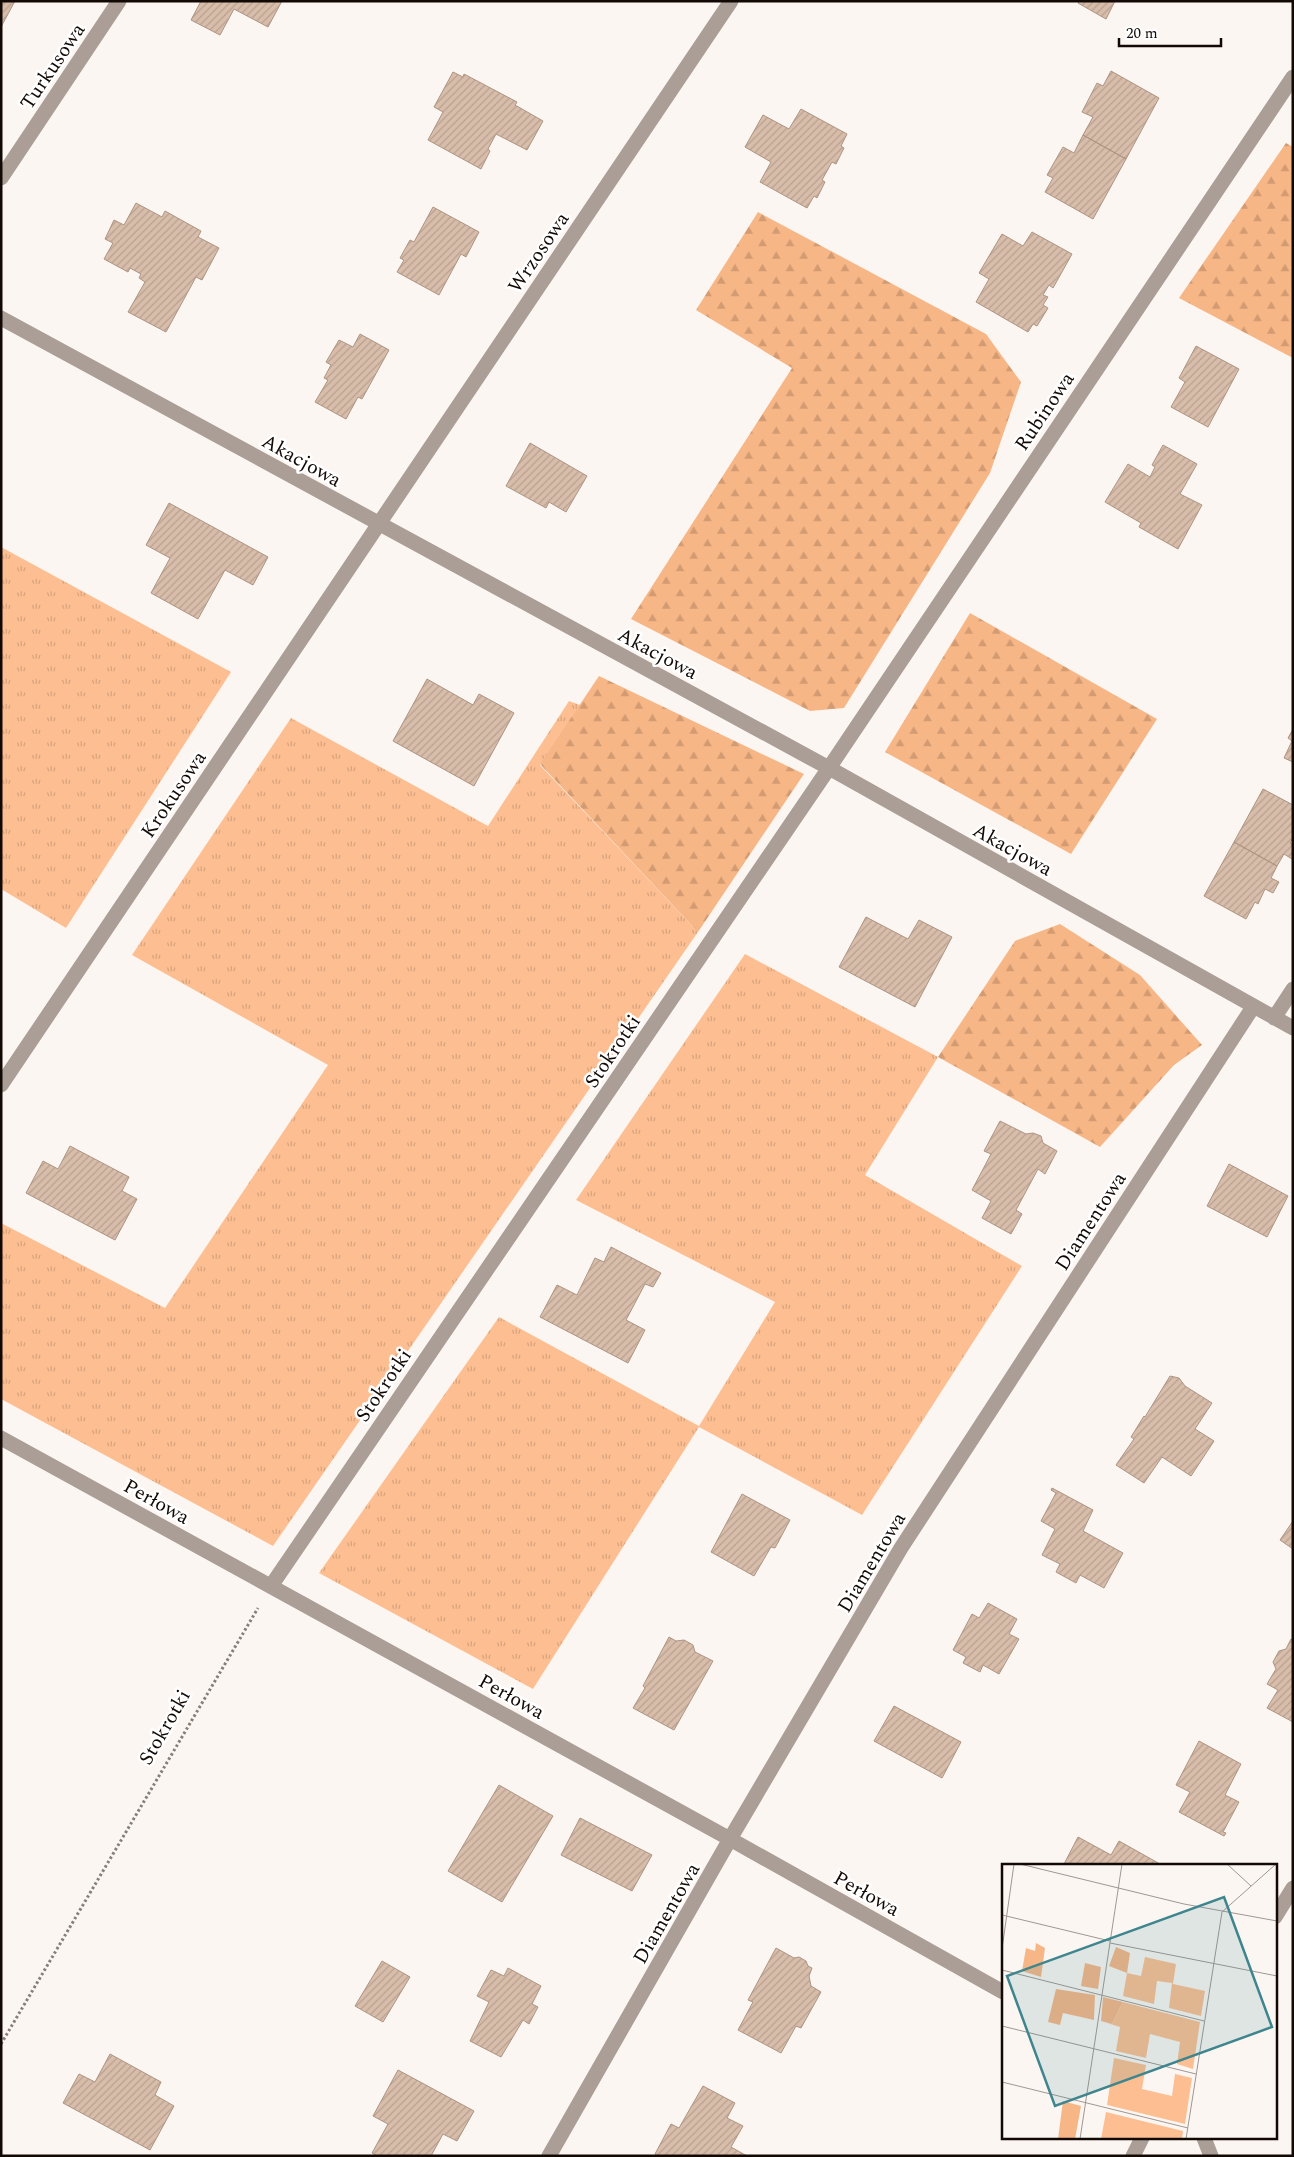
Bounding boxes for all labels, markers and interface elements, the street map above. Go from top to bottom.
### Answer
scale bar [1119,15,1222,47]
street label: Turkusowa [13,17,93,116]
text: 20 m [1126,22,1158,45]
street label: Wrzosowa [501,206,577,299]
street label: Rubinowa [1007,366,1082,457]
street label: Akacjowa [256,427,347,495]
street label: Akacjowa [612,620,703,688]
street label: Krokusowa [134,745,214,844]
street label: Akacjowa [967,816,1058,884]
street label: Stokrotki [577,1009,648,1094]
street label: Diamentowa [1048,1166,1134,1277]
street label: Stokrotki [348,1343,419,1428]
street label: Perłowa [118,1471,195,1532]
street label: Diamentowa [830,1506,914,1619]
street label: Perłowa [473,1666,550,1727]
street label: Stokrotki [131,1684,199,1771]
street label: Diamentowa [626,1857,708,1970]
street label: Perłowa [828,1863,905,1924]
inset map [1002,1864,1276,2140]

